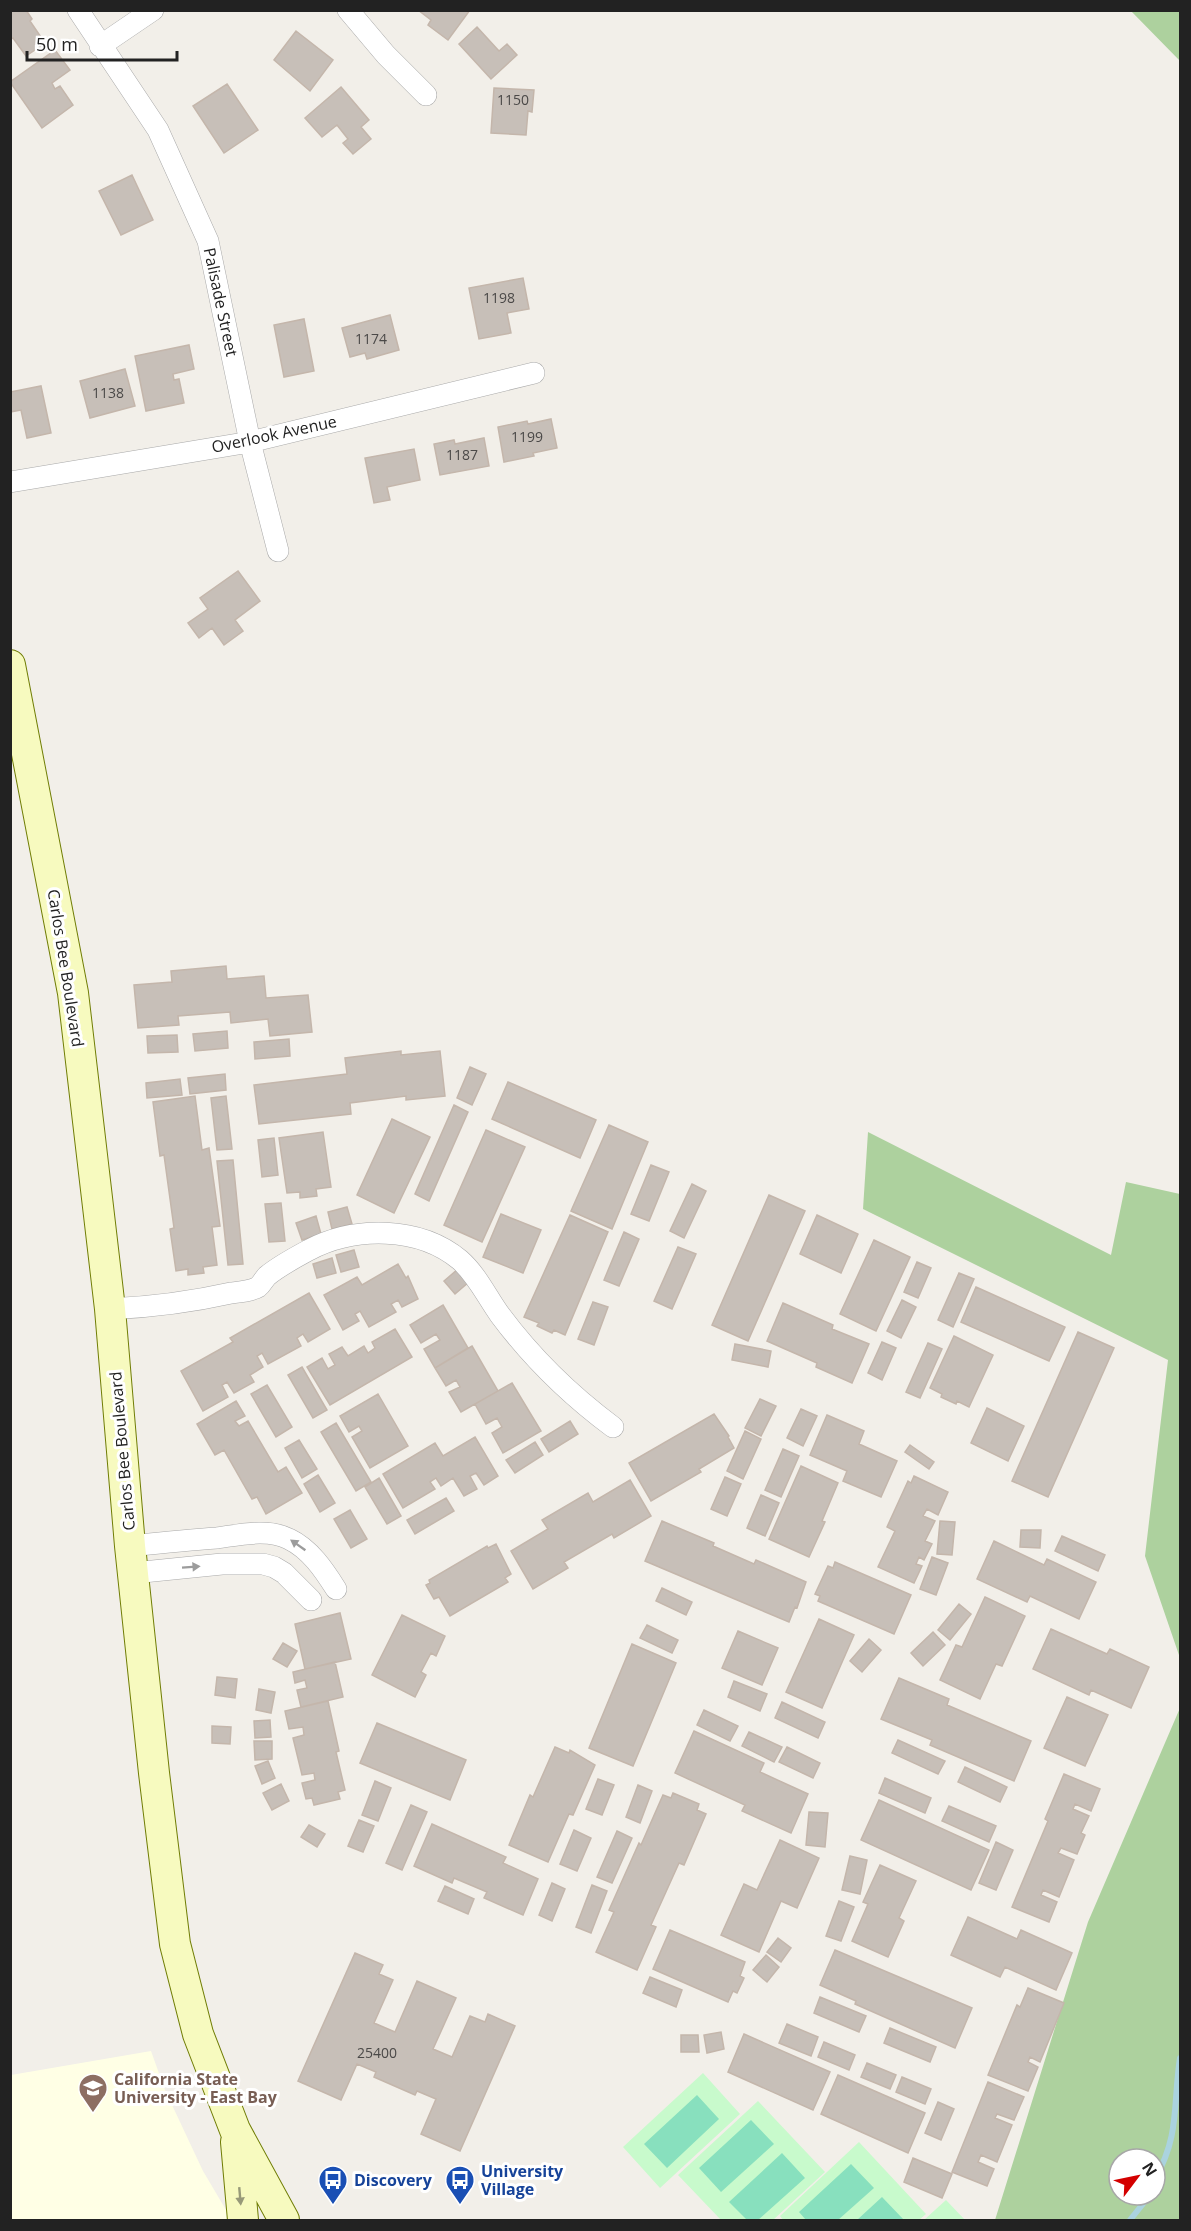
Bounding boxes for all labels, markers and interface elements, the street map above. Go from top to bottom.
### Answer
scale bar [27,24,177,62]
text: 50 m [36,32,78,56]
house number: 1150 [497,90,529,109]
street label: Palisade Street [199,246,243,359]
house number: 1198 [483,288,515,307]
house number: 1174 [355,329,387,348]
house number: 1138 [92,383,124,402]
street label: Overlook Avenue [209,410,339,458]
house number: 1199 [511,427,543,446]
house number: 1187 [446,445,478,464]
street label: Carlos Bee Boulevard [43,888,89,1048]
street label: Carlos Bee Boulevard [104,1371,140,1531]
one-way arrow [290,1539,306,1551]
one-way arrow [181,1562,200,1572]
house number: 25400 [357,2043,397,2062]
place label: California State University - East Bay [114,2068,278,2108]
school or university icon: California State University - East Bay [77,2072,109,2114]
north arrow [1107,2147,1167,2207]
text: N [1137,2158,1162,2180]
place label: University Village [481,2160,564,2200]
bus stop icon: Discovery [317,2164,349,2206]
bus stop icon: University Village [444,2164,476,2206]
place label: Discovery [354,2169,433,2191]
one-way arrow [236,2186,245,2205]

